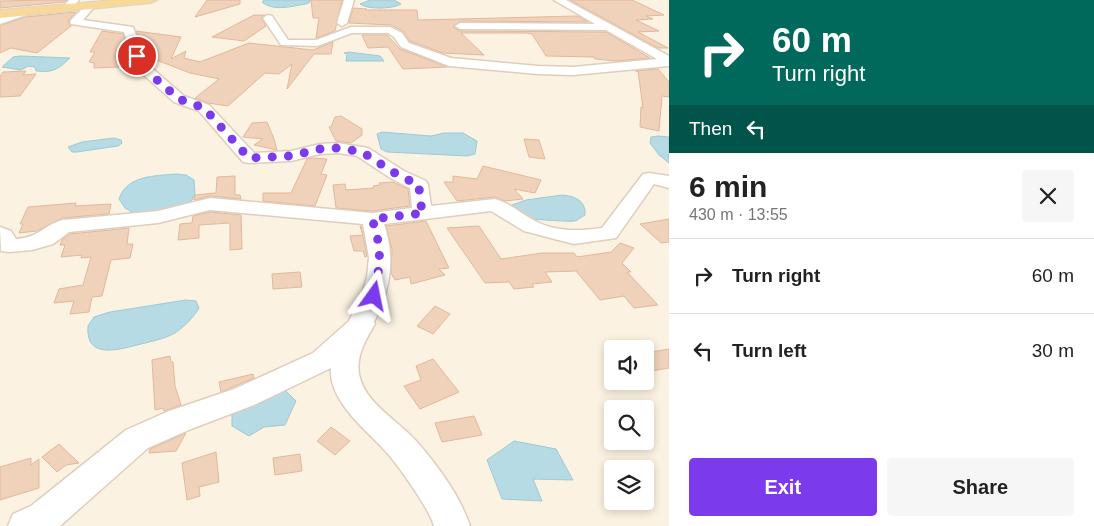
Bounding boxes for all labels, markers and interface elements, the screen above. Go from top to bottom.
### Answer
icon: right [689,20,754,85]
text: 60 m [772,20,852,59]
pin [116,35,158,77]
icon: arrive [123,42,151,70]
text: Turn right [772,61,865,86]
icon: left [742,115,770,143]
text: Then [689,118,732,139]
text: 6 min [689,170,767,203]
button: close [1022,170,1074,222]
text: 430 m · 13:55 [689,206,788,223]
icon: right [689,262,717,290]
text: Turn right [732,265,820,286]
text: 60 m [1032,265,1074,286]
position arrow [347,269,399,321]
icon: left [689,337,717,365]
map controls [604,340,654,510]
button: sound [604,340,654,390]
text: Turn left [732,340,807,361]
text: 30 m [1032,340,1074,361]
button: search [604,400,654,450]
button: Exit [689,458,877,516]
button: Share [887,458,1074,516]
button: layers [604,460,654,510]

